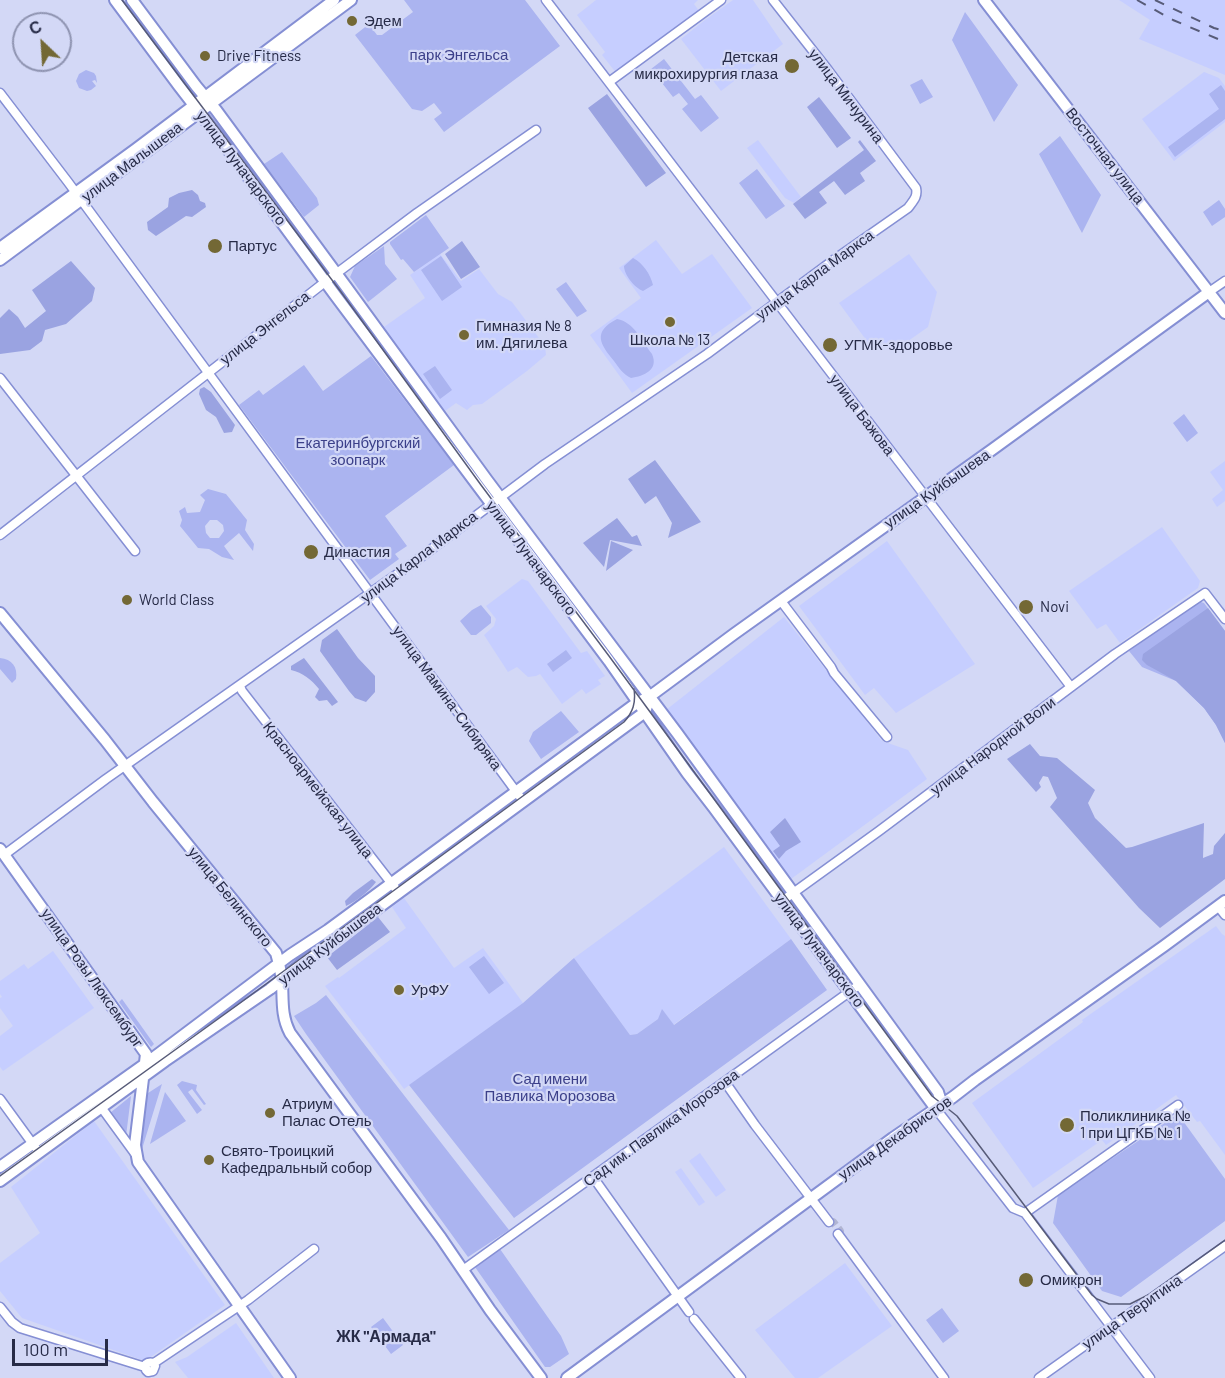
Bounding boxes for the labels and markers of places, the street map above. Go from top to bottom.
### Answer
place label: Эдем [364,12,402,30]
marker: Эдем [345,14,359,28]
place label: Drive Fitness [217,47,301,65]
place label: Детская микрохирургия глаза [634,48,778,83]
marker: Drive Fitness [198,49,212,63]
marker: Детская микрохирургия глаза [783,57,801,75]
marker: Партус [206,237,224,255]
place label: Партус [228,237,277,255]
marker: Школа № 13 [663,315,677,329]
place label: Гимназия № 8 им. Дягилева [476,317,572,352]
marker: Гимназия № 8 им. Дягилева [457,328,471,342]
place label: Школа № 13 [630,331,710,349]
marker: УГМК-здоровье [821,336,839,354]
place label: УГМК-здоровье [844,336,953,354]
marker: Династия [302,543,320,561]
place label: Династия [324,543,390,561]
place label: World Class [139,591,214,609]
marker: World Class [120,593,134,607]
marker: Novi [1017,598,1035,616]
place label: Novi [1040,598,1069,616]
place label: УрФУ [411,981,448,999]
marker: УрФУ [392,983,406,997]
place label: Атриум Палас Отель [282,1095,371,1130]
marker: Атриум Палас Отель [263,1106,277,1120]
place label: Поликлиника № 1 при ЦГКБ № 1 [1080,1107,1191,1142]
marker: Поликлиника № 1 при ЦГКБ № 1 [1058,1116,1076,1134]
place label: Свято-Троицкий Кафедральный собор [221,1142,372,1177]
marker: Свято-Троицкий Кафедральный собор [202,1153,216,1167]
marker: Омикрон [1017,1271,1035,1289]
place label: Омикрон [1040,1271,1102,1289]

